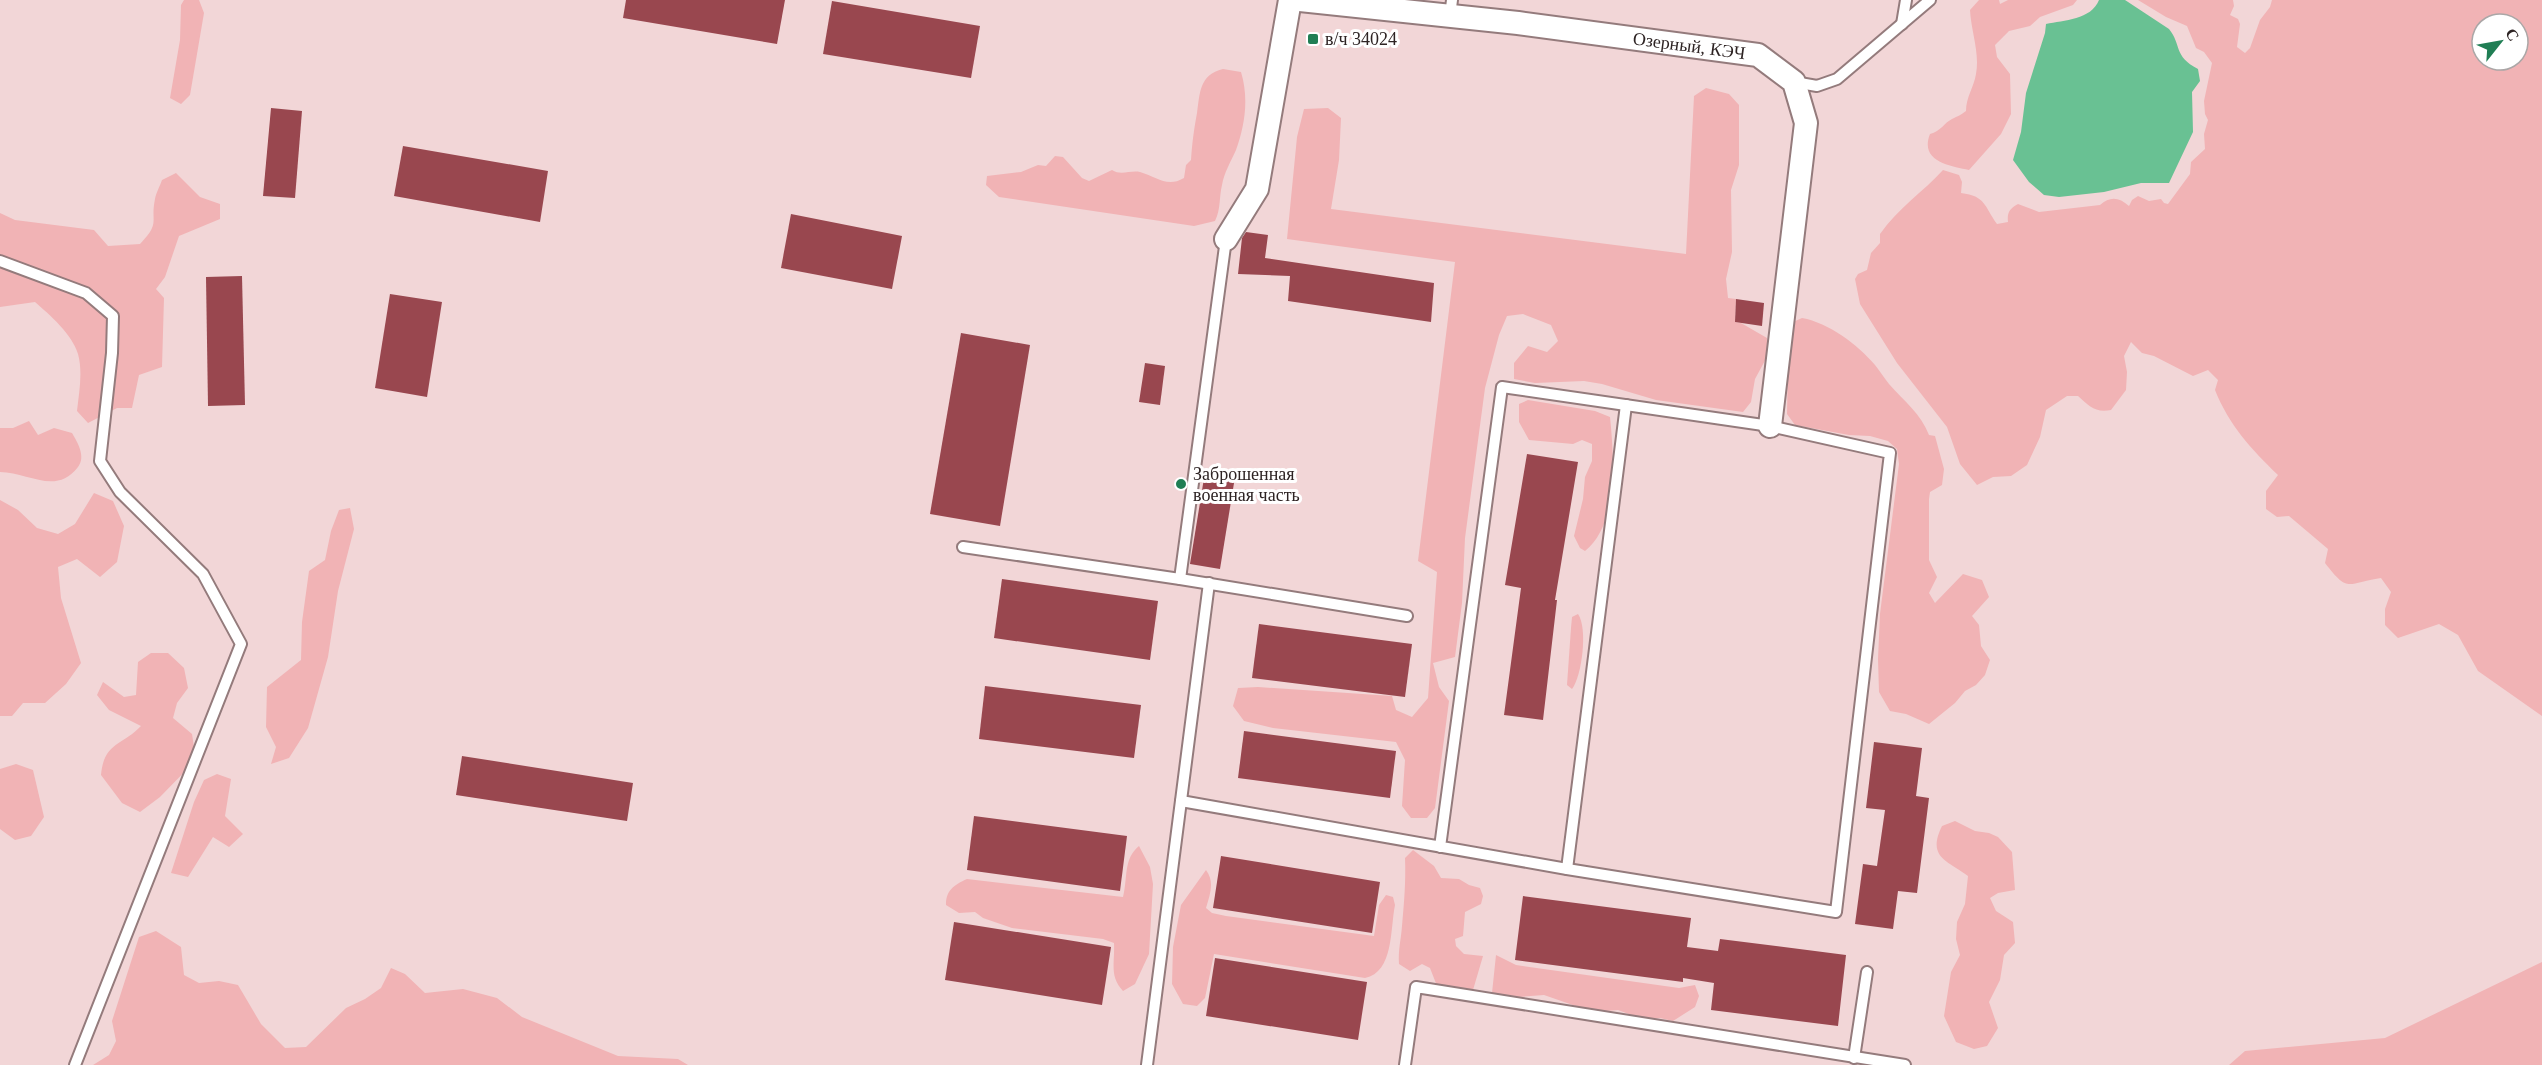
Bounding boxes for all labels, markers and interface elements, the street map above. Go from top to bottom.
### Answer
north arrow [2470,12,2530,72]
text: С [2502,25,2523,44]
street label: Озерный, КЭЧ [1632,28,1747,63]
place label: в/ч 34024 [1325,29,1397,49]
marker: в/ч 34024 [1306,32,1320,46]
place label: Заброшенная военная часть [1193,464,1300,505]
marker: Заброшенная военная часть [1174,477,1188,491]

